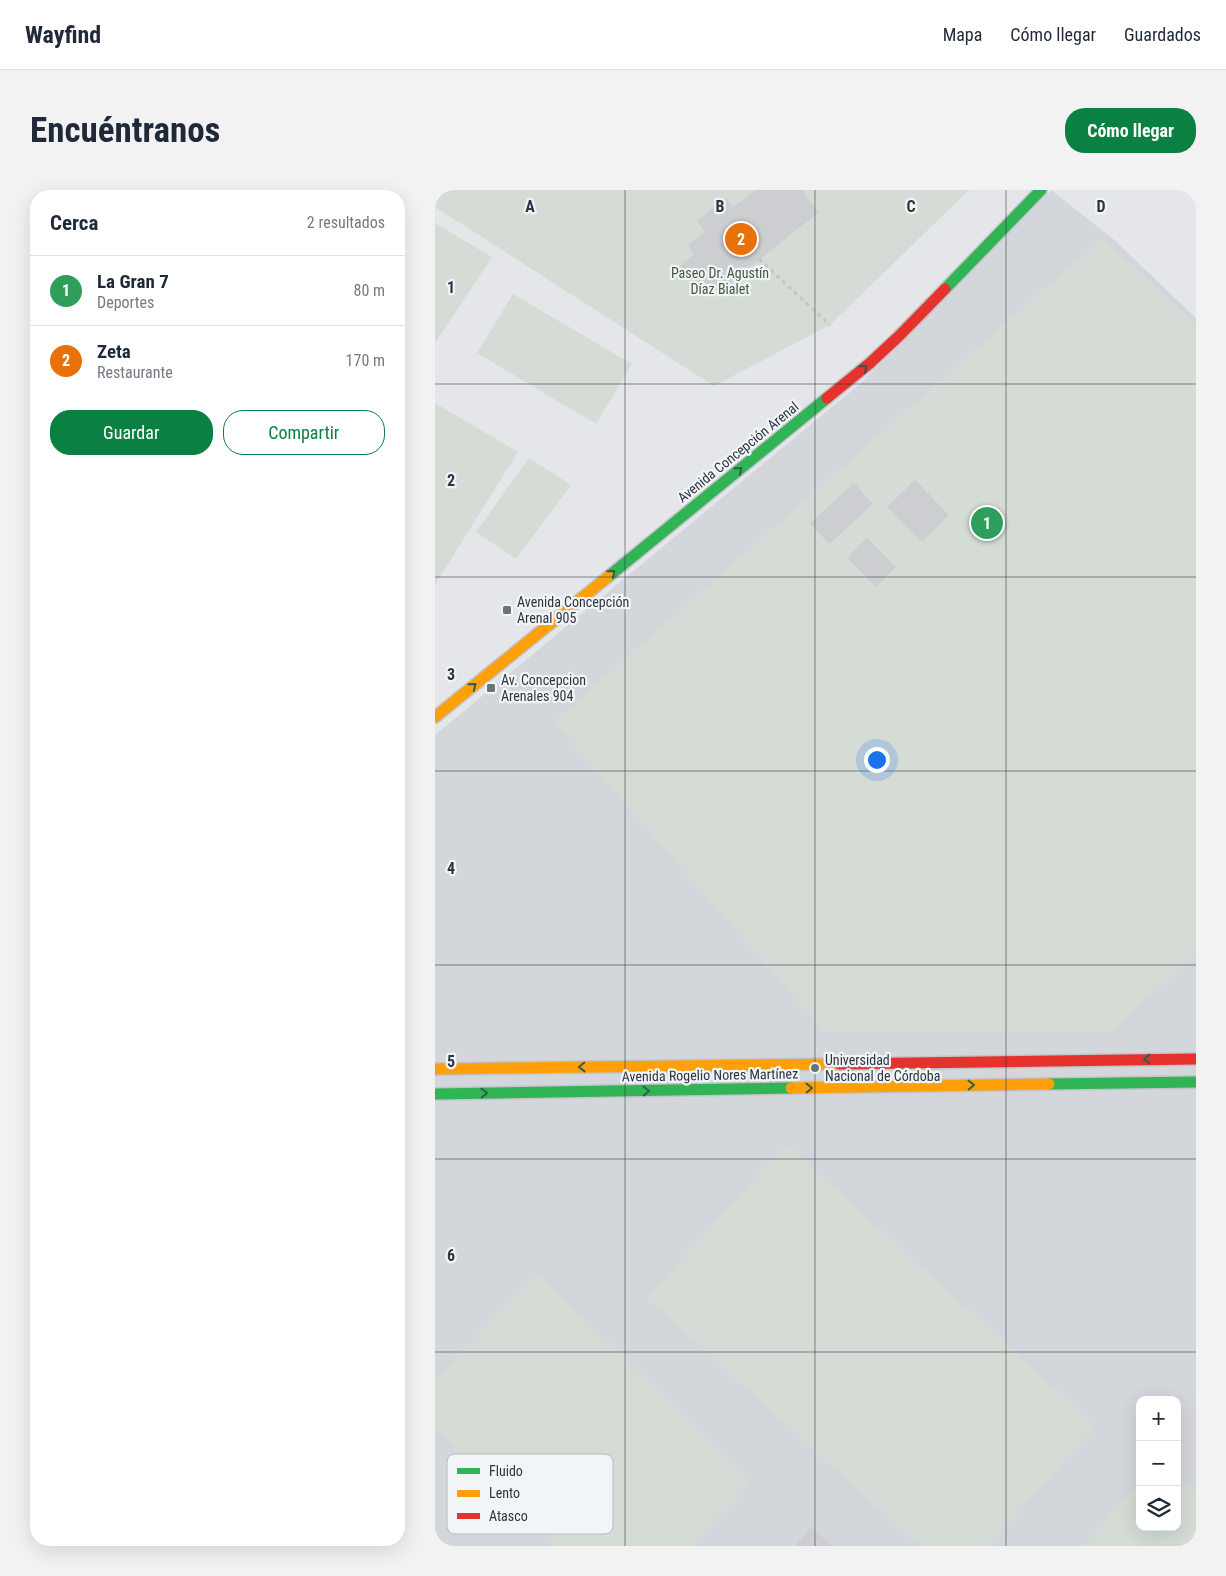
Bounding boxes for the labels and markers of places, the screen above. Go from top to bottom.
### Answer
pin: 2 [725,220,757,258]
pin: 1 [971,504,1003,542]
place label: Avenida Concepción Arenal 905 [517,594,629,626]
marker: Avenida Concepción Arenal 905 [501,604,513,616]
place label: Av. Concepcion Arenales 904 [501,672,586,704]
marker: Av. Concepcion Arenales 904 [485,682,497,694]
place label: Universidad Nacional de Córdoba [825,1052,940,1084]
marker: Universidad Nacional de Córdoba [809,1062,821,1074]

